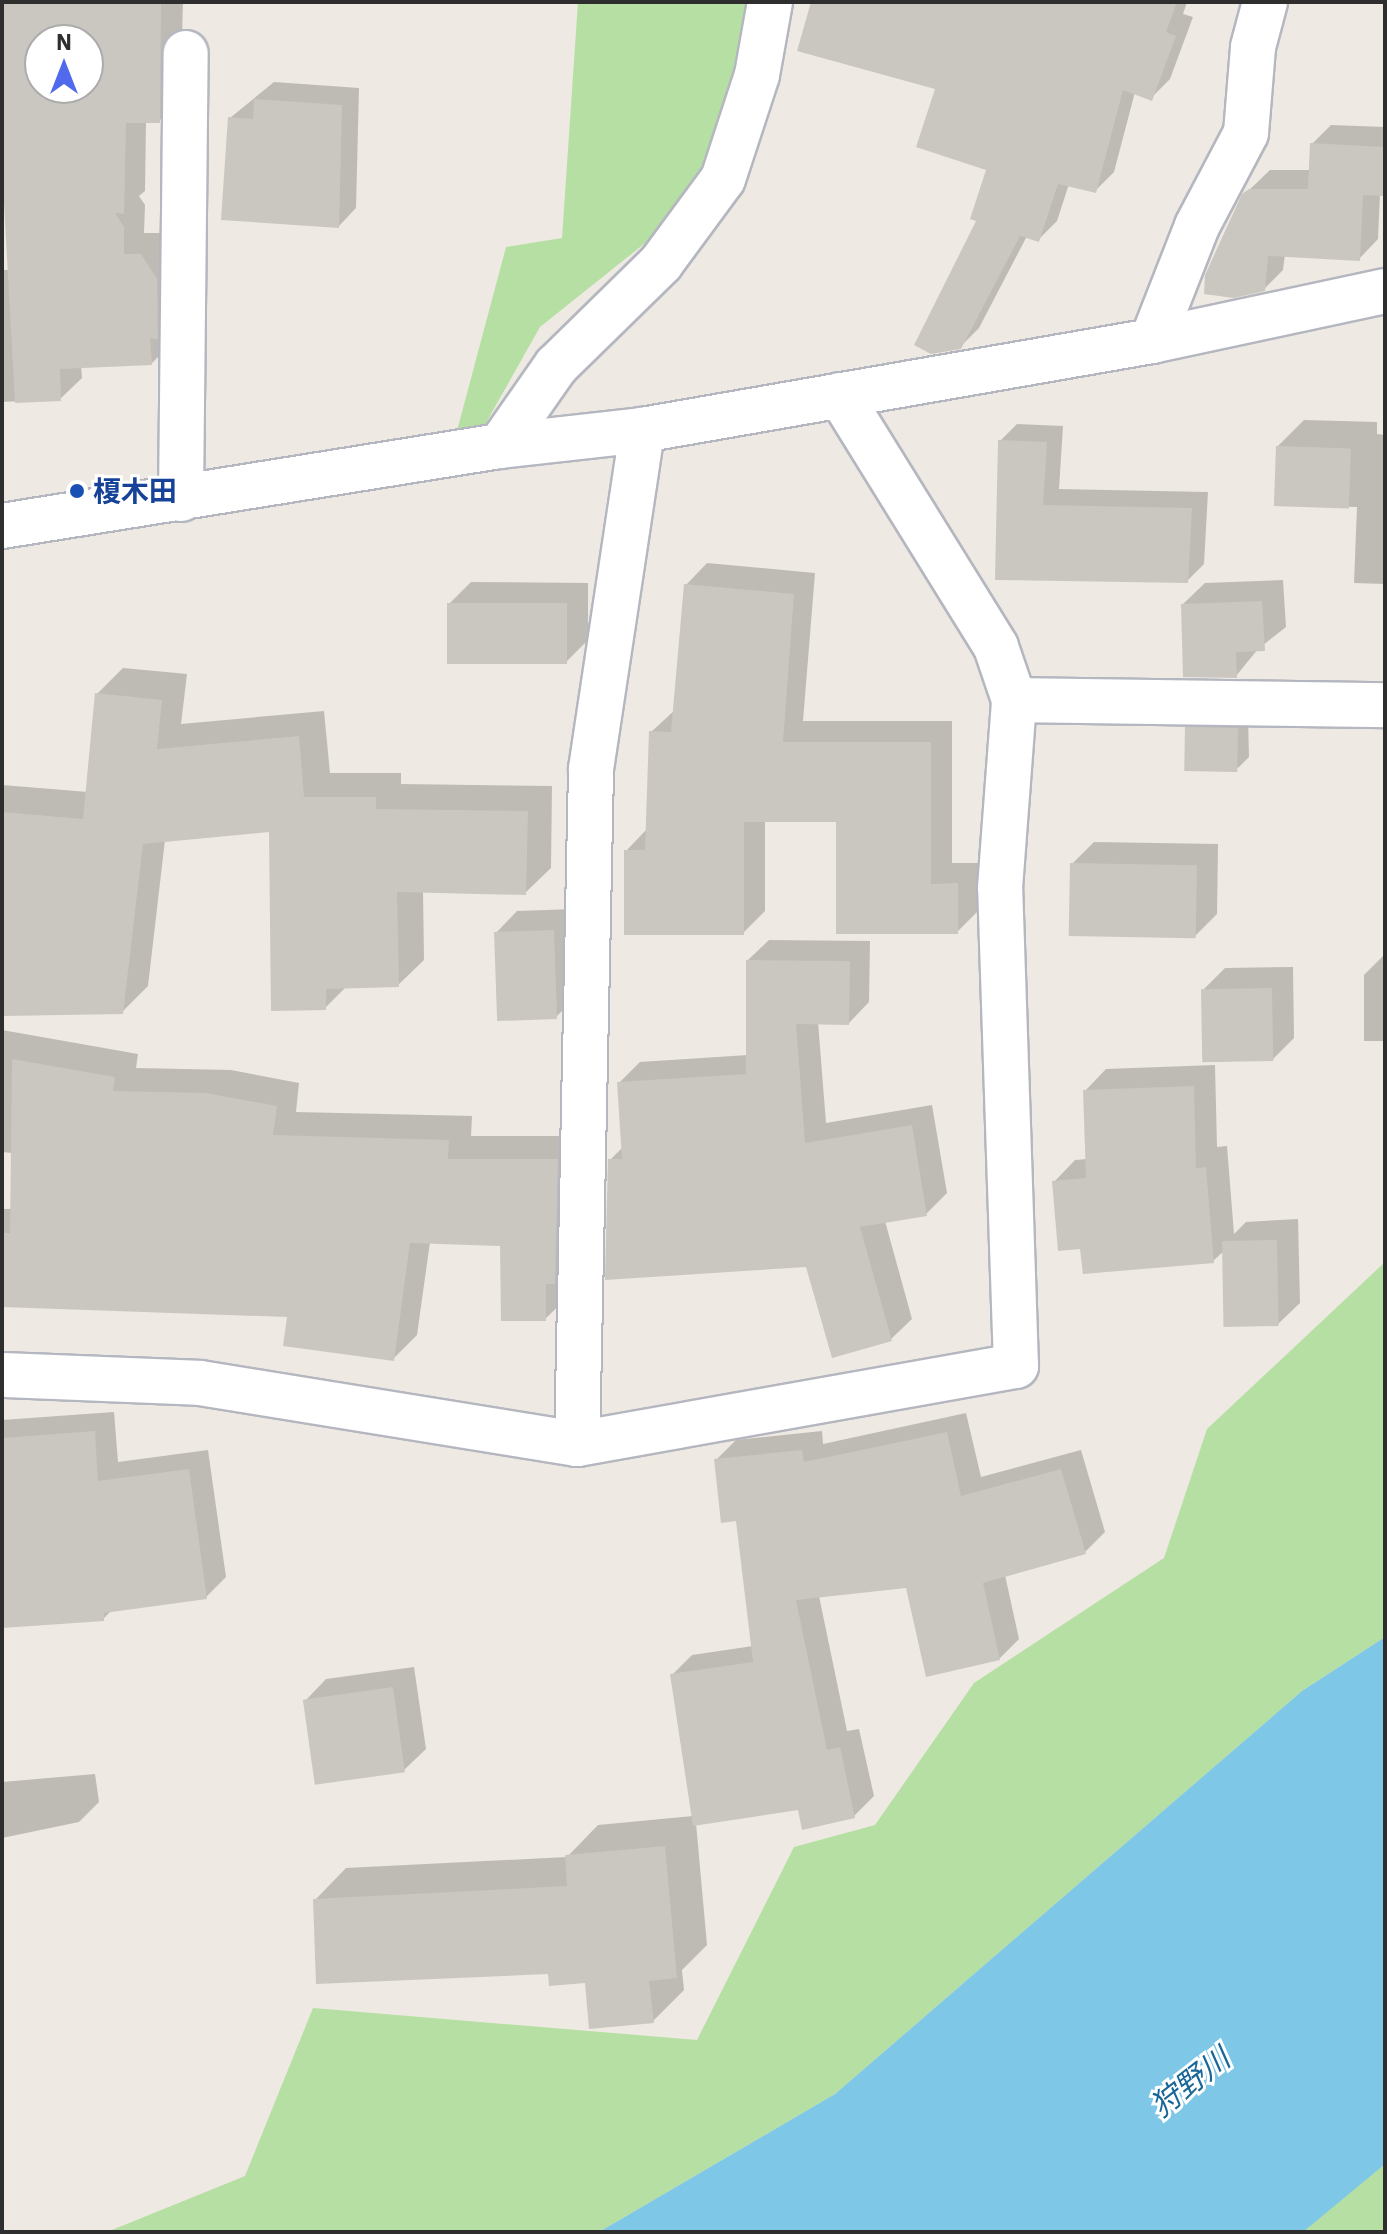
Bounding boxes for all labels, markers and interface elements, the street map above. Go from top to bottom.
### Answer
north arrow [24,24,104,104]
text: N [56,27,72,56]
place label: 榎木田 [93,474,177,508]
marker: 榎木田 [68,482,86,500]
water label: 狩野川 [1143,2040,1237,2124]

